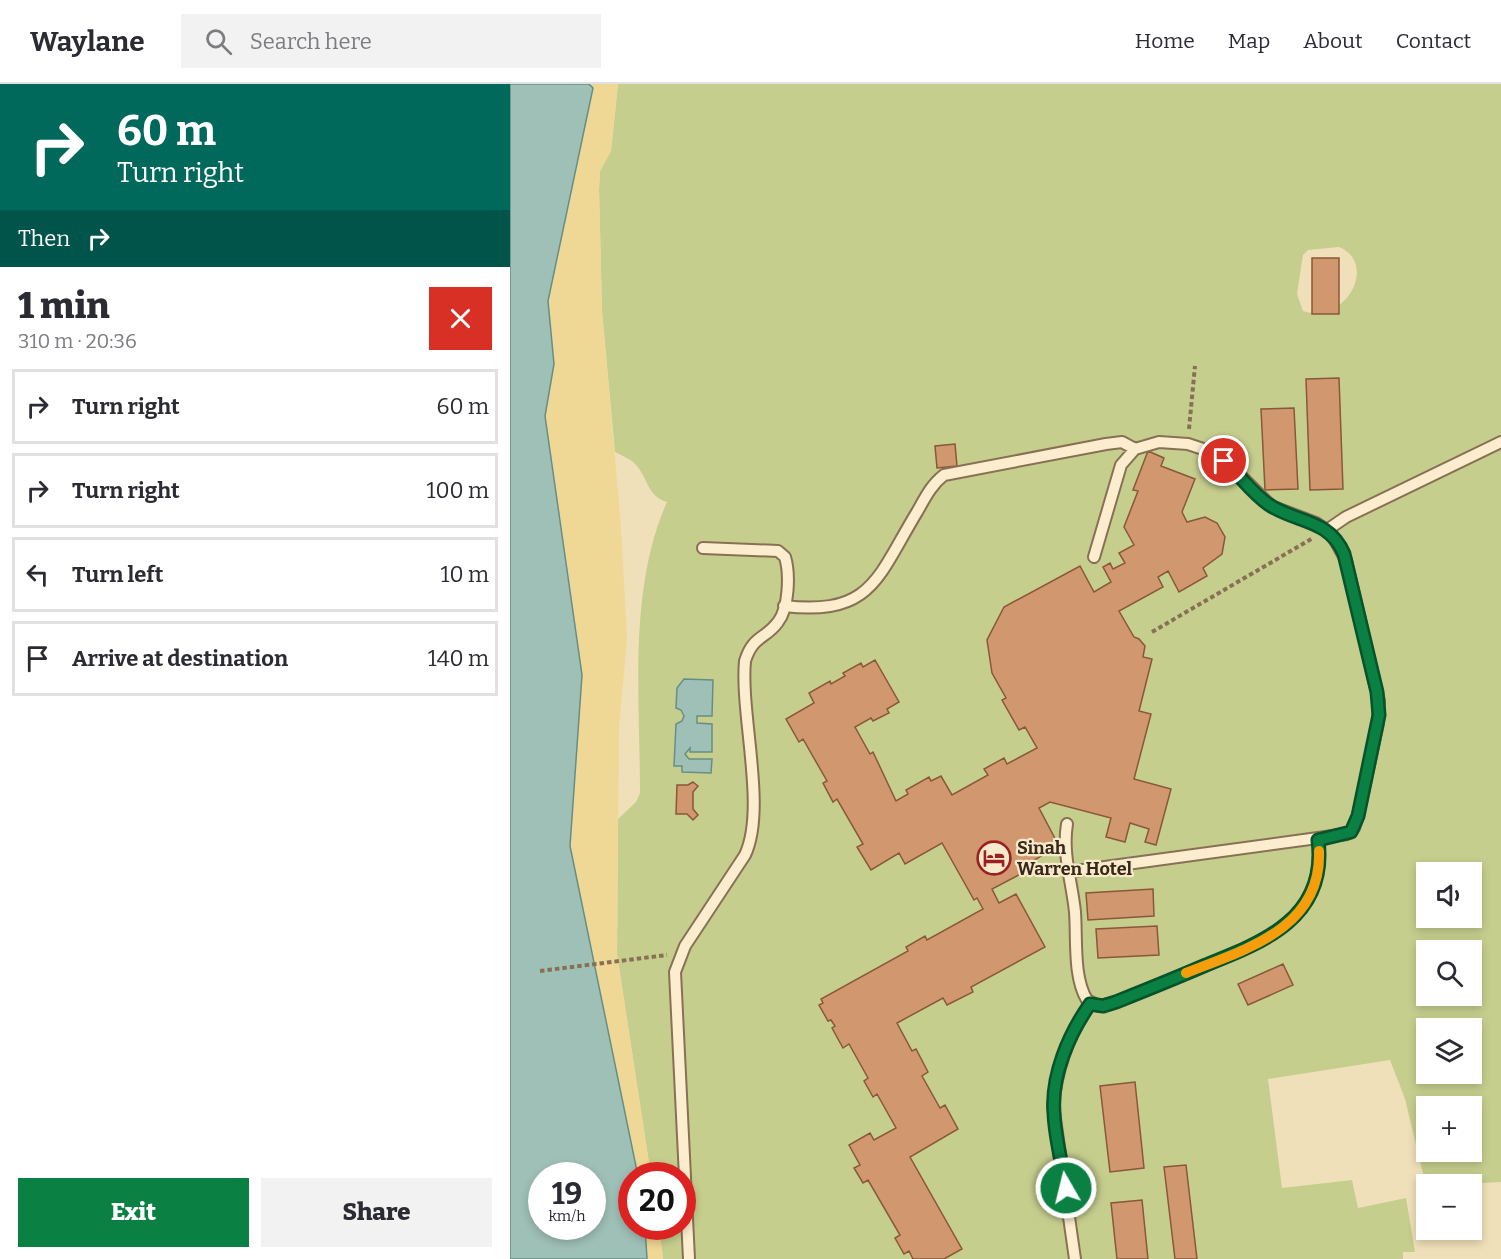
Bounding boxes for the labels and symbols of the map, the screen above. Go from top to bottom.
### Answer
pin [1198,435,1249,486]
place label: Sinah Warren Hotel [1017,837,1133,880]
hotel icon: Sinah Warren Hotel [976,840,1012,876]
position arrow [1034,1156,1098,1220]
speed limit sign: 20 [618,1162,696,1240]

